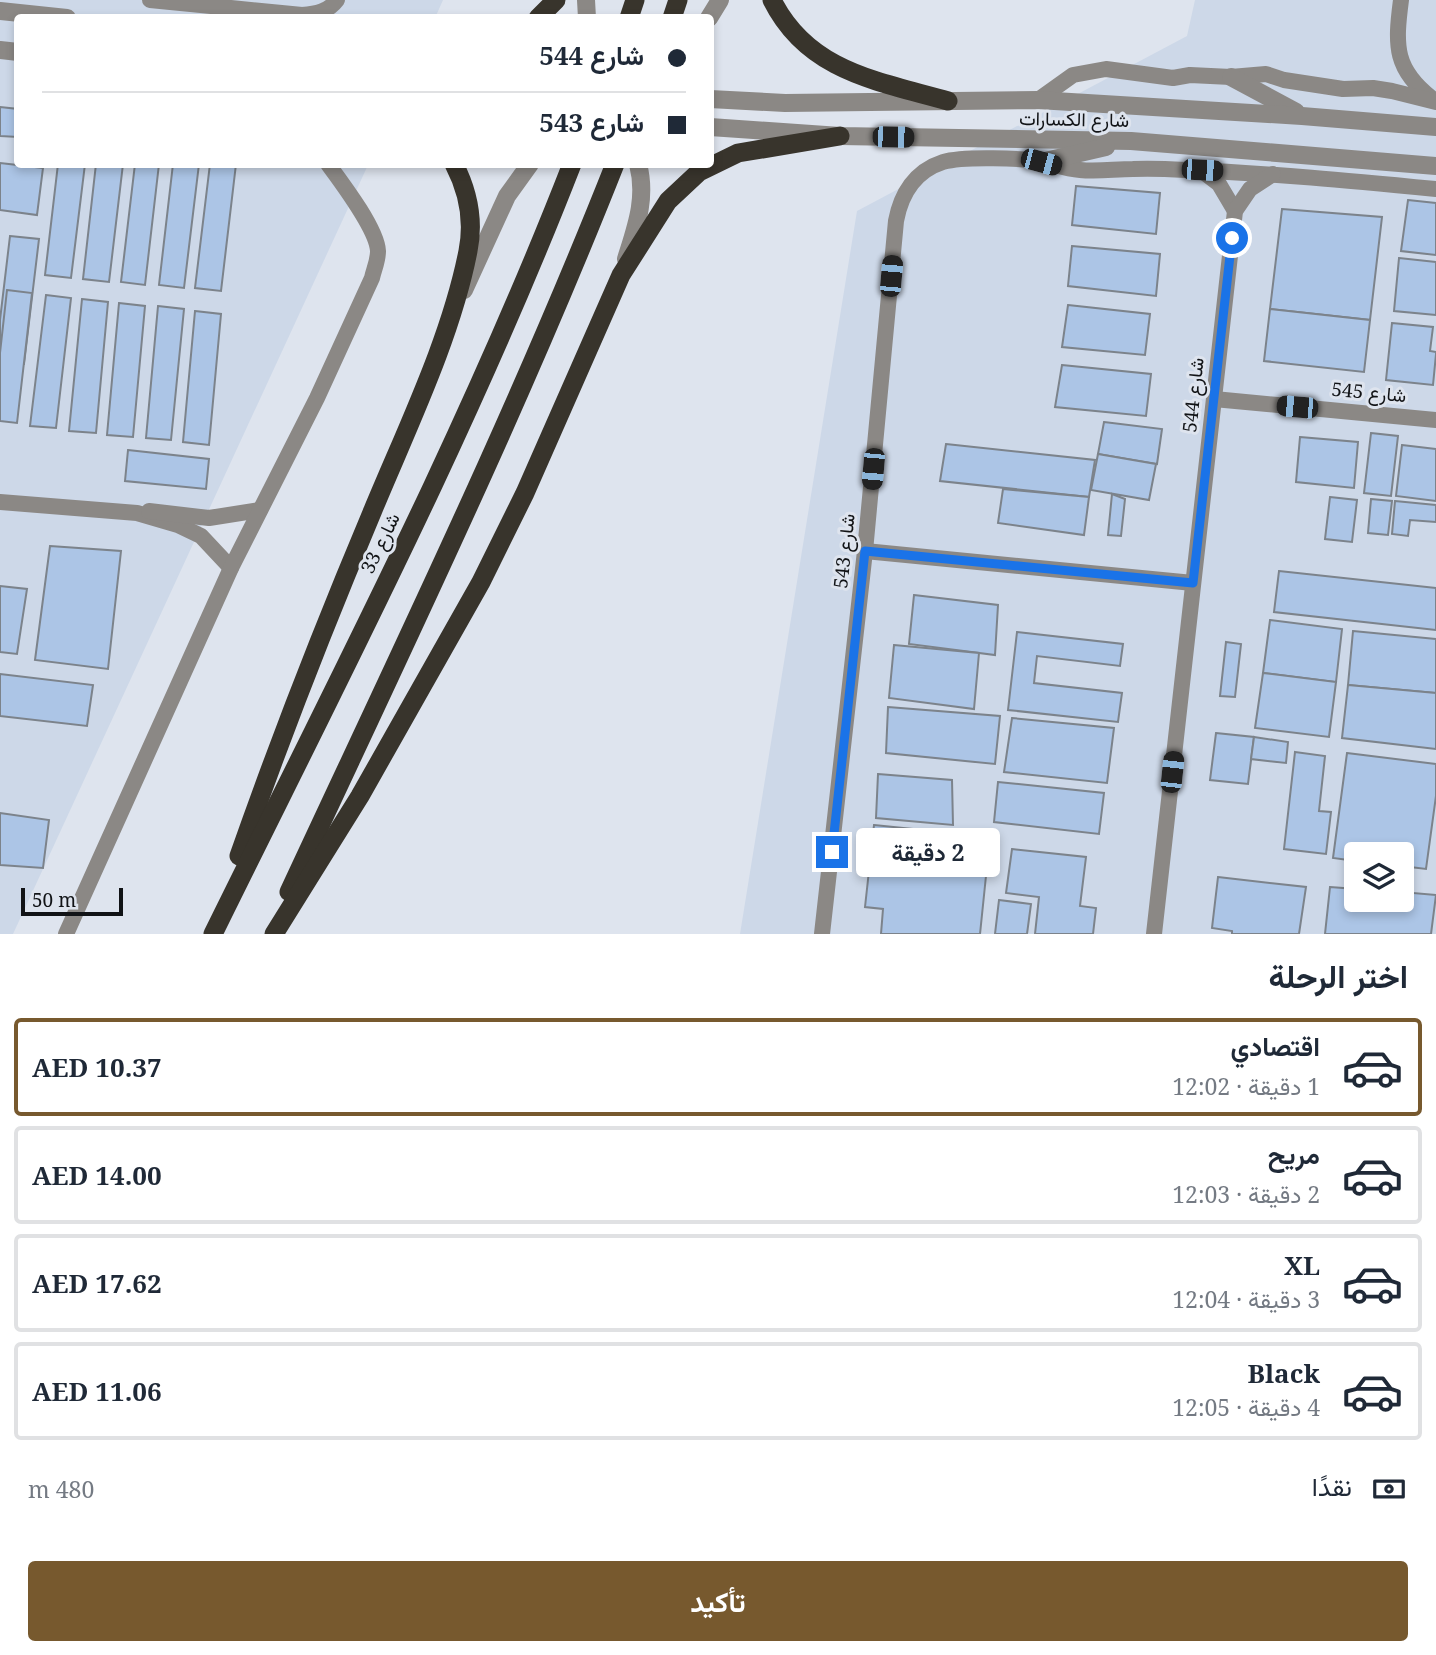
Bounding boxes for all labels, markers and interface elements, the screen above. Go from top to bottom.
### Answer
text: شارع 544 [539,37,644,73]
text: شارع 543 [539,104,644,140]
street label: شارع الكسارات [1019,105,1129,133]
car [872,126,915,148]
car [1018,146,1065,178]
car [1181,158,1224,182]
route start [1216,222,1248,254]
car [879,254,904,298]
street label: شارع 544 [1176,356,1210,434]
street label: شارع 545 [1330,376,1408,408]
car [1276,395,1319,419]
car [861,447,886,491]
street label: شارع 33 [354,508,406,578]
street label: شارع 543 [827,512,861,590]
car [1160,750,1185,794]
callout: 2 دقيقة [856,828,1000,876]
route end [816,836,848,868]
text: 2 دقيقة [891,836,965,868]
map controls [1344,842,1414,912]
button: layers [1344,842,1414,912]
scale bar [21,885,122,917]
text: 50 m [32,887,76,913]
text: اختر الرحلة [1268,954,1408,997]
text: اقتصادي [1231,1028,1320,1064]
icon: car [1341,1036,1404,1099]
text: AED 10.37 [32,1049,162,1085]
text: 1 دقيقة · 12:02 [1172,1070,1320,1102]
text: مريح [1268,1136,1320,1172]
icon: car [1341,1144,1404,1207]
text: AED 14.00 [32,1157,162,1193]
text: 2 دقيقة · 12:03 [1172,1178,1320,1210]
text: XL [1284,1247,1320,1283]
icon: car [1341,1252,1404,1315]
text: AED 17.62 [32,1265,162,1301]
text: 3 دقيقة · 12:04 [1172,1283,1320,1315]
text: Black [1248,1355,1320,1391]
icon: car [1341,1360,1404,1423]
text: AED 11.06 [32,1373,162,1409]
text: 4 دقيقة · 12:05 [1172,1391,1320,1423]
text: نقدًا [1312,1468,1352,1504]
icon: cash [1370,1470,1408,1508]
text: 480 m [28,1473,94,1505]
button: تأكيد [28,1561,1408,1641]

